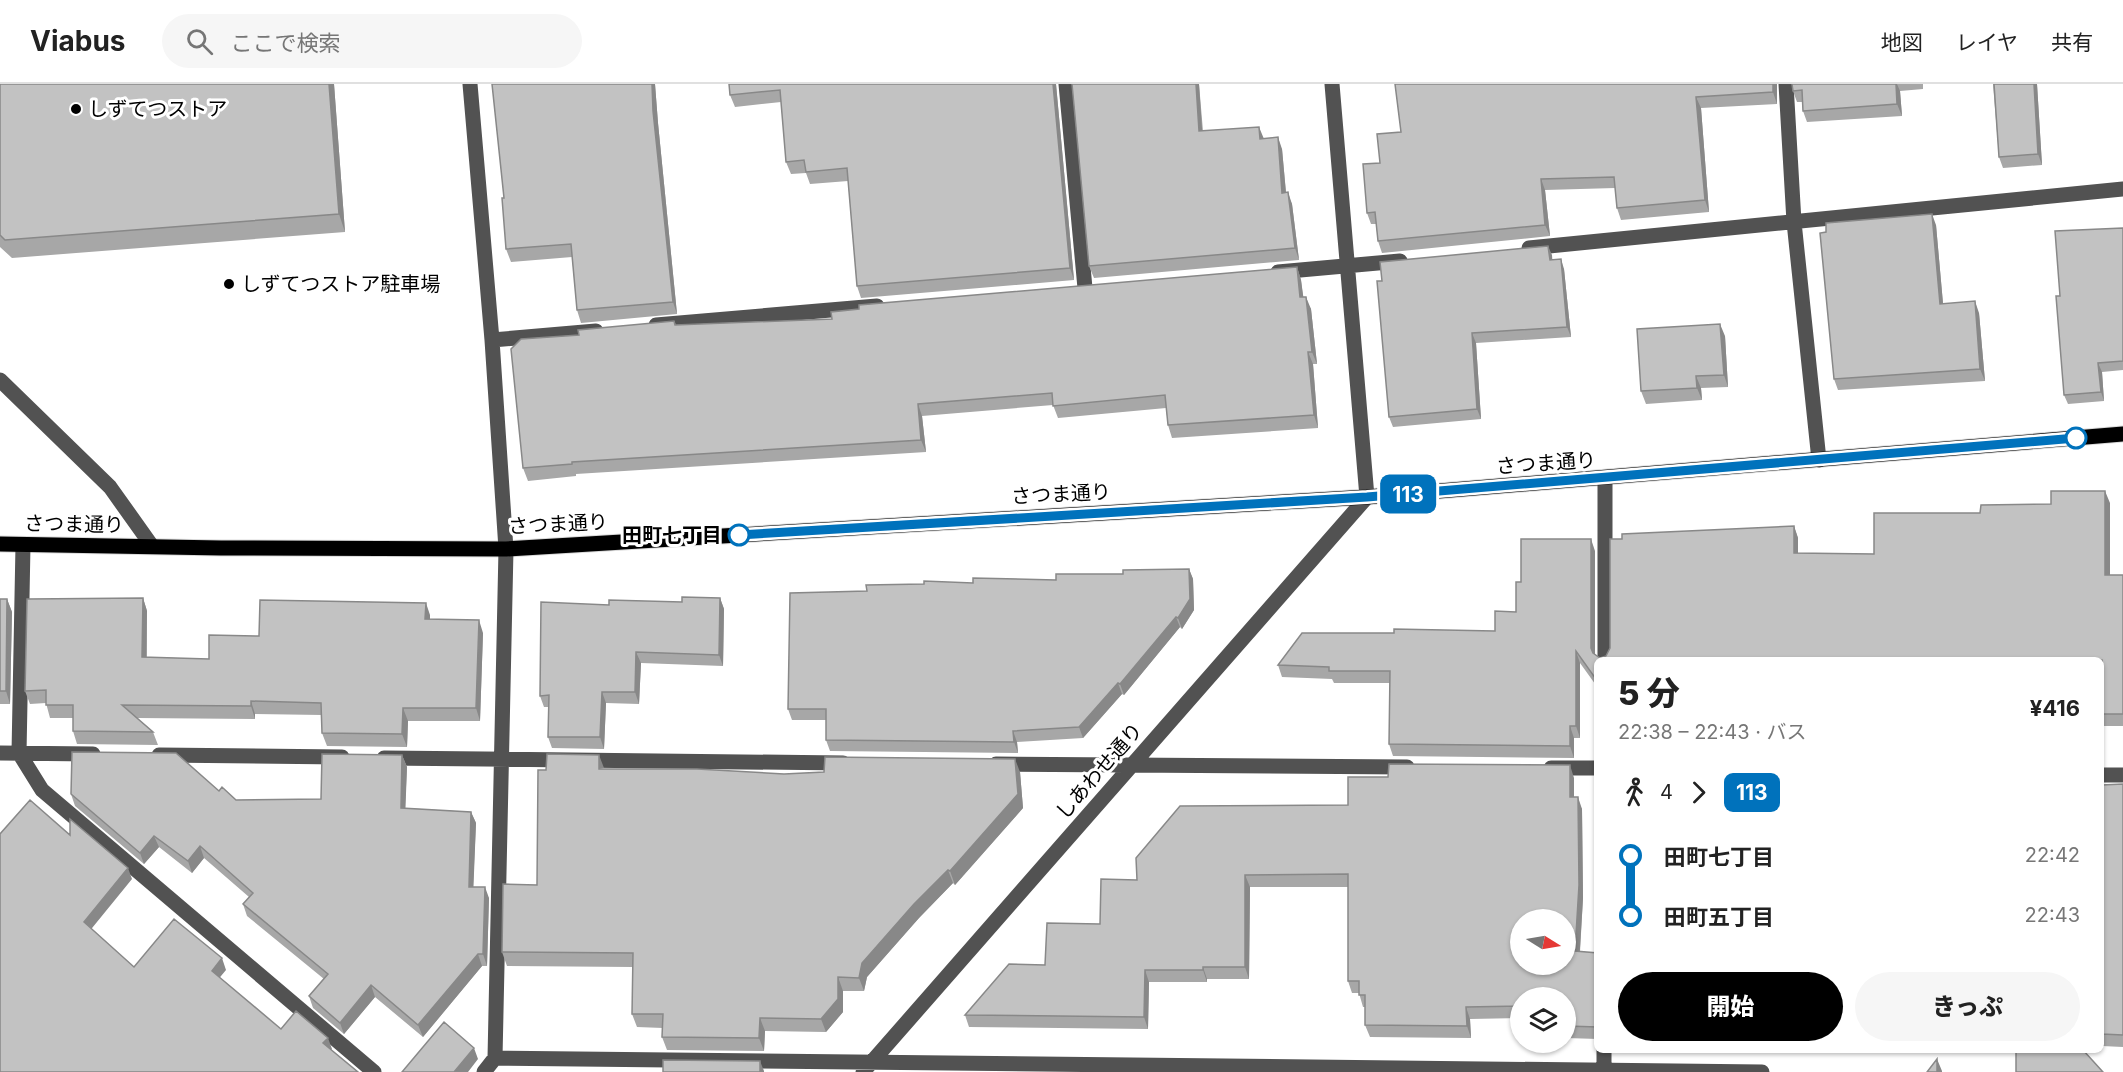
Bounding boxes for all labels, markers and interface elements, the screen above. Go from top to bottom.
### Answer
search box [162,14,582,68]
text: Viabus [30,24,126,58]
icon: search [183,25,216,58]
text: ここで検索 [231,30,341,56]
text: 地図 [1881,30,1923,55]
text: レイヤ [1956,30,2018,55]
text: 共有 [2051,30,2093,55]
place label: しずてつストア [88,97,227,121]
marker: しずてつストア [69,102,83,116]
place label: しずてつストア駐車場 [241,272,440,296]
marker: しずてつストア駐車場 [222,277,236,291]
unlabelled marker [2065,427,2087,449]
street label: さつま通り [1495,448,1597,478]
line badge: 113 [1374,474,1442,514]
street label: さつま通り [1010,479,1112,509]
text: 113 [1392,482,1424,507]
street label: さつま通り [507,509,609,539]
street label: さつま通り [24,511,124,537]
place label: 田町七丁目 [622,523,722,547]
marker: 田町七丁目 [728,524,750,546]
text: 5 分 [1618,673,1680,713]
text: ¥416 [2030,695,2080,721]
street label: しあわせ通り [1051,718,1147,824]
text: 22:38 – 22:43 · バス [1618,720,1807,744]
icon: walk [1618,776,1651,809]
icon: forward [1682,776,1715,809]
text: 4 [1660,780,1673,804]
text: 113 [1736,780,1768,805]
text: 22:42 [2025,843,2080,867]
text: 田町七丁目 [1664,844,1774,870]
text: 22:43 [2025,903,2080,927]
text: 田町五丁目 [1664,904,1774,930]
north arrow [1510,909,1576,975]
map controls [1510,909,1576,1053]
button: 開始 [1618,972,1843,1041]
button: きっぷ [1855,972,2080,1041]
button: layers [1510,987,1576,1053]

